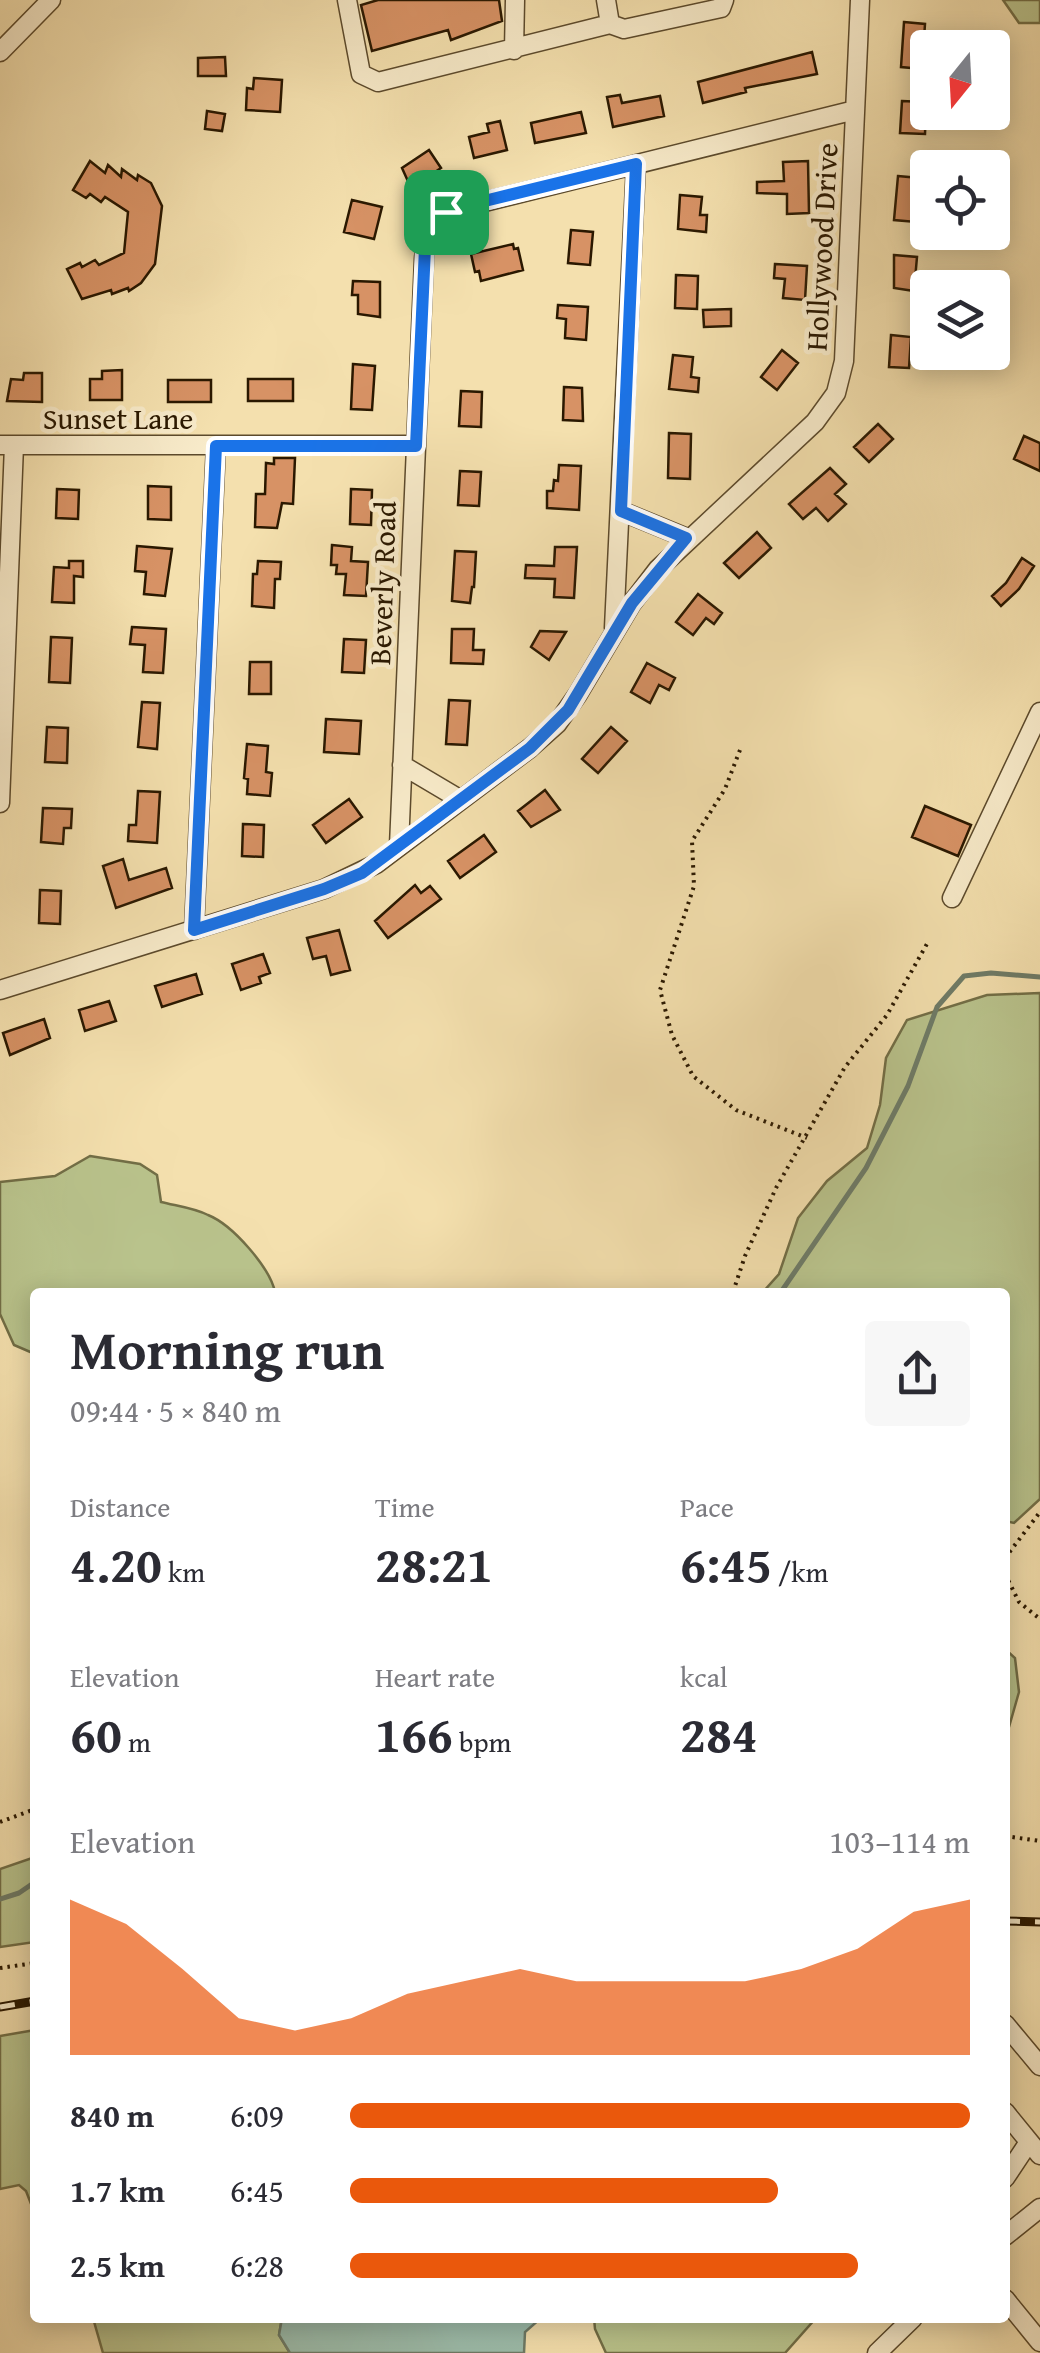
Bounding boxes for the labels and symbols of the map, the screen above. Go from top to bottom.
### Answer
north arrow [910,30,1010,130]
street label: Hollywood Drive [794,142,848,352]
pin [404,170,489,255]
street label: Sunset Lane [43,396,193,440]
street label: Beverly Road [357,500,407,666]

